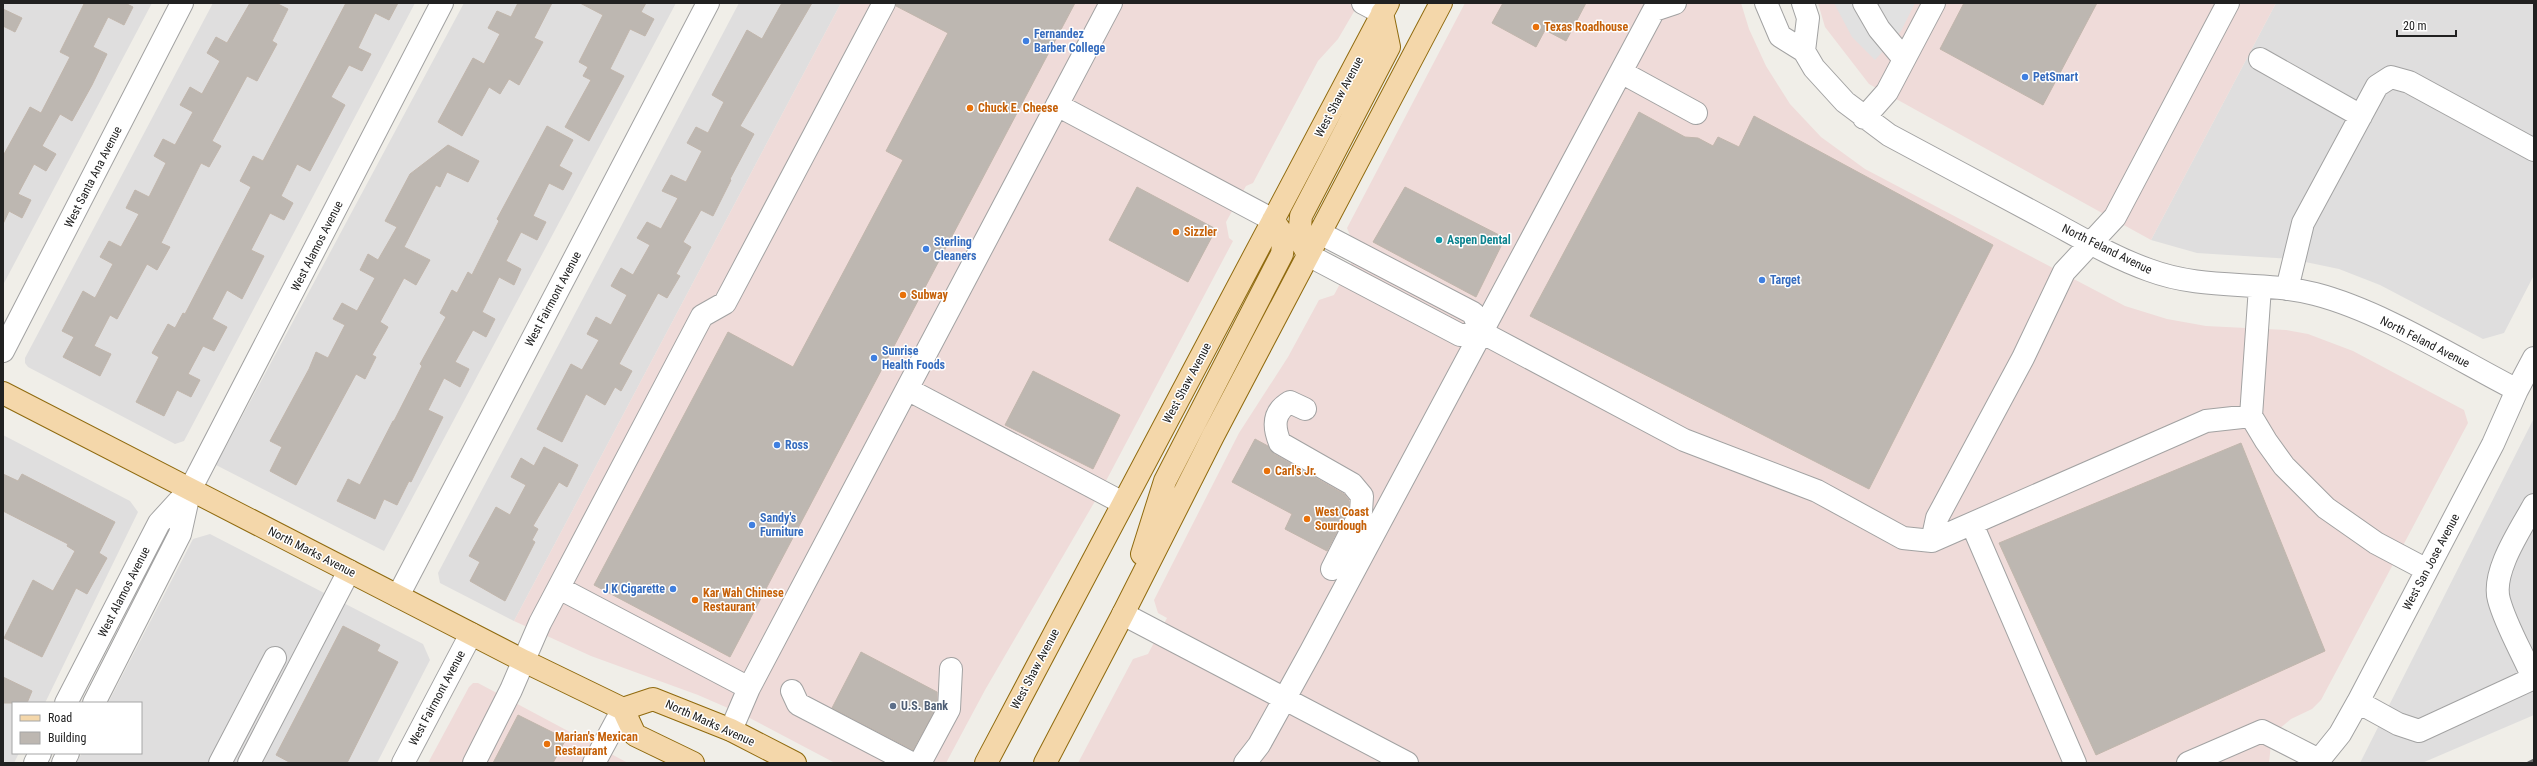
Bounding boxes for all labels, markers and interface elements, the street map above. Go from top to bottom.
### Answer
scale bar [2397,12,2456,38]
text: 20 m [2403,19,2427,33]
place label: Texas Roadhouse [1544,20,1628,34]
marker: Texas Roadhouse [1531,22,1541,32]
place label: Fernandez Barber College [1034,27,1105,55]
marker: Fernandez Barber College [1021,36,1031,46]
street label: West Shaw Avenue [1312,54,1366,140]
place label: PetSmart [2033,70,2078,84]
marker: PetSmart [2020,72,2030,82]
place label: Chuck E. Cheese [978,101,1058,115]
marker: Chuck E. Cheese [965,103,975,113]
street label: West Santa Ana Avenue [61,124,125,230]
street label: West Alamos Avenue [288,198,346,294]
street label: North Feland Avenue [2060,221,2155,277]
place label: Sizzler [1184,225,1217,239]
marker: Sizzler [1171,227,1181,237]
place label: Aspen Dental [1447,233,1511,247]
place label: Sterling Cleaners [934,235,977,263]
marker: Aspen Dental [1434,235,1444,245]
marker: Sterling Cleaners [921,244,931,254]
street label: West Fairmont Avenue [522,249,584,349]
place label: Target [1770,273,1801,287]
marker: Target [1757,275,1767,285]
place label: Subway [911,288,948,302]
marker: Subway [898,290,908,300]
street label: North Feland Avenue [2378,313,2472,371]
street label: West Shaw Avenue [1160,340,1214,426]
place label: Sunrise Health Foods [882,344,946,372]
marker: Sunrise Health Foods [869,353,879,363]
place label: Ross [785,438,809,452]
marker: Ross [772,440,782,450]
place label: Carl's Jr. [1275,464,1316,478]
marker: Carl's Jr. [1262,466,1272,476]
place label: West Coast Sourdough [1315,505,1369,533]
place label: Sandy's Furniture [760,511,804,539]
street label: West San Jose Avenue [2400,511,2463,613]
marker: West Coast Sourdough [1302,514,1312,524]
marker: Sandy's Furniture [747,520,757,530]
street label: North Marks Avenue [266,524,358,580]
street label: West Alamos Avenue [95,544,153,640]
place label: J K Cigarette [603,582,665,596]
marker: J K Cigarette [668,584,678,594]
place label: Kar Wah Chinese Restaurant [703,586,784,614]
marker: Kar Wah Chinese Restaurant [690,595,700,605]
street label: West Shaw Avenue [1008,626,1062,712]
street label: West Fairmont Avenue [406,648,468,748]
street label: North Marks Avenue [663,697,757,749]
place label: U.S. Bank [901,699,948,713]
marker: U.S. Bank [888,701,898,711]
legend [12,702,142,754]
text: Road [48,711,72,725]
place label: Marian's Mexican Restaurant [555,730,638,758]
text: Building [48,731,86,745]
marker: Marian's Mexican Restaurant [542,739,552,749]

